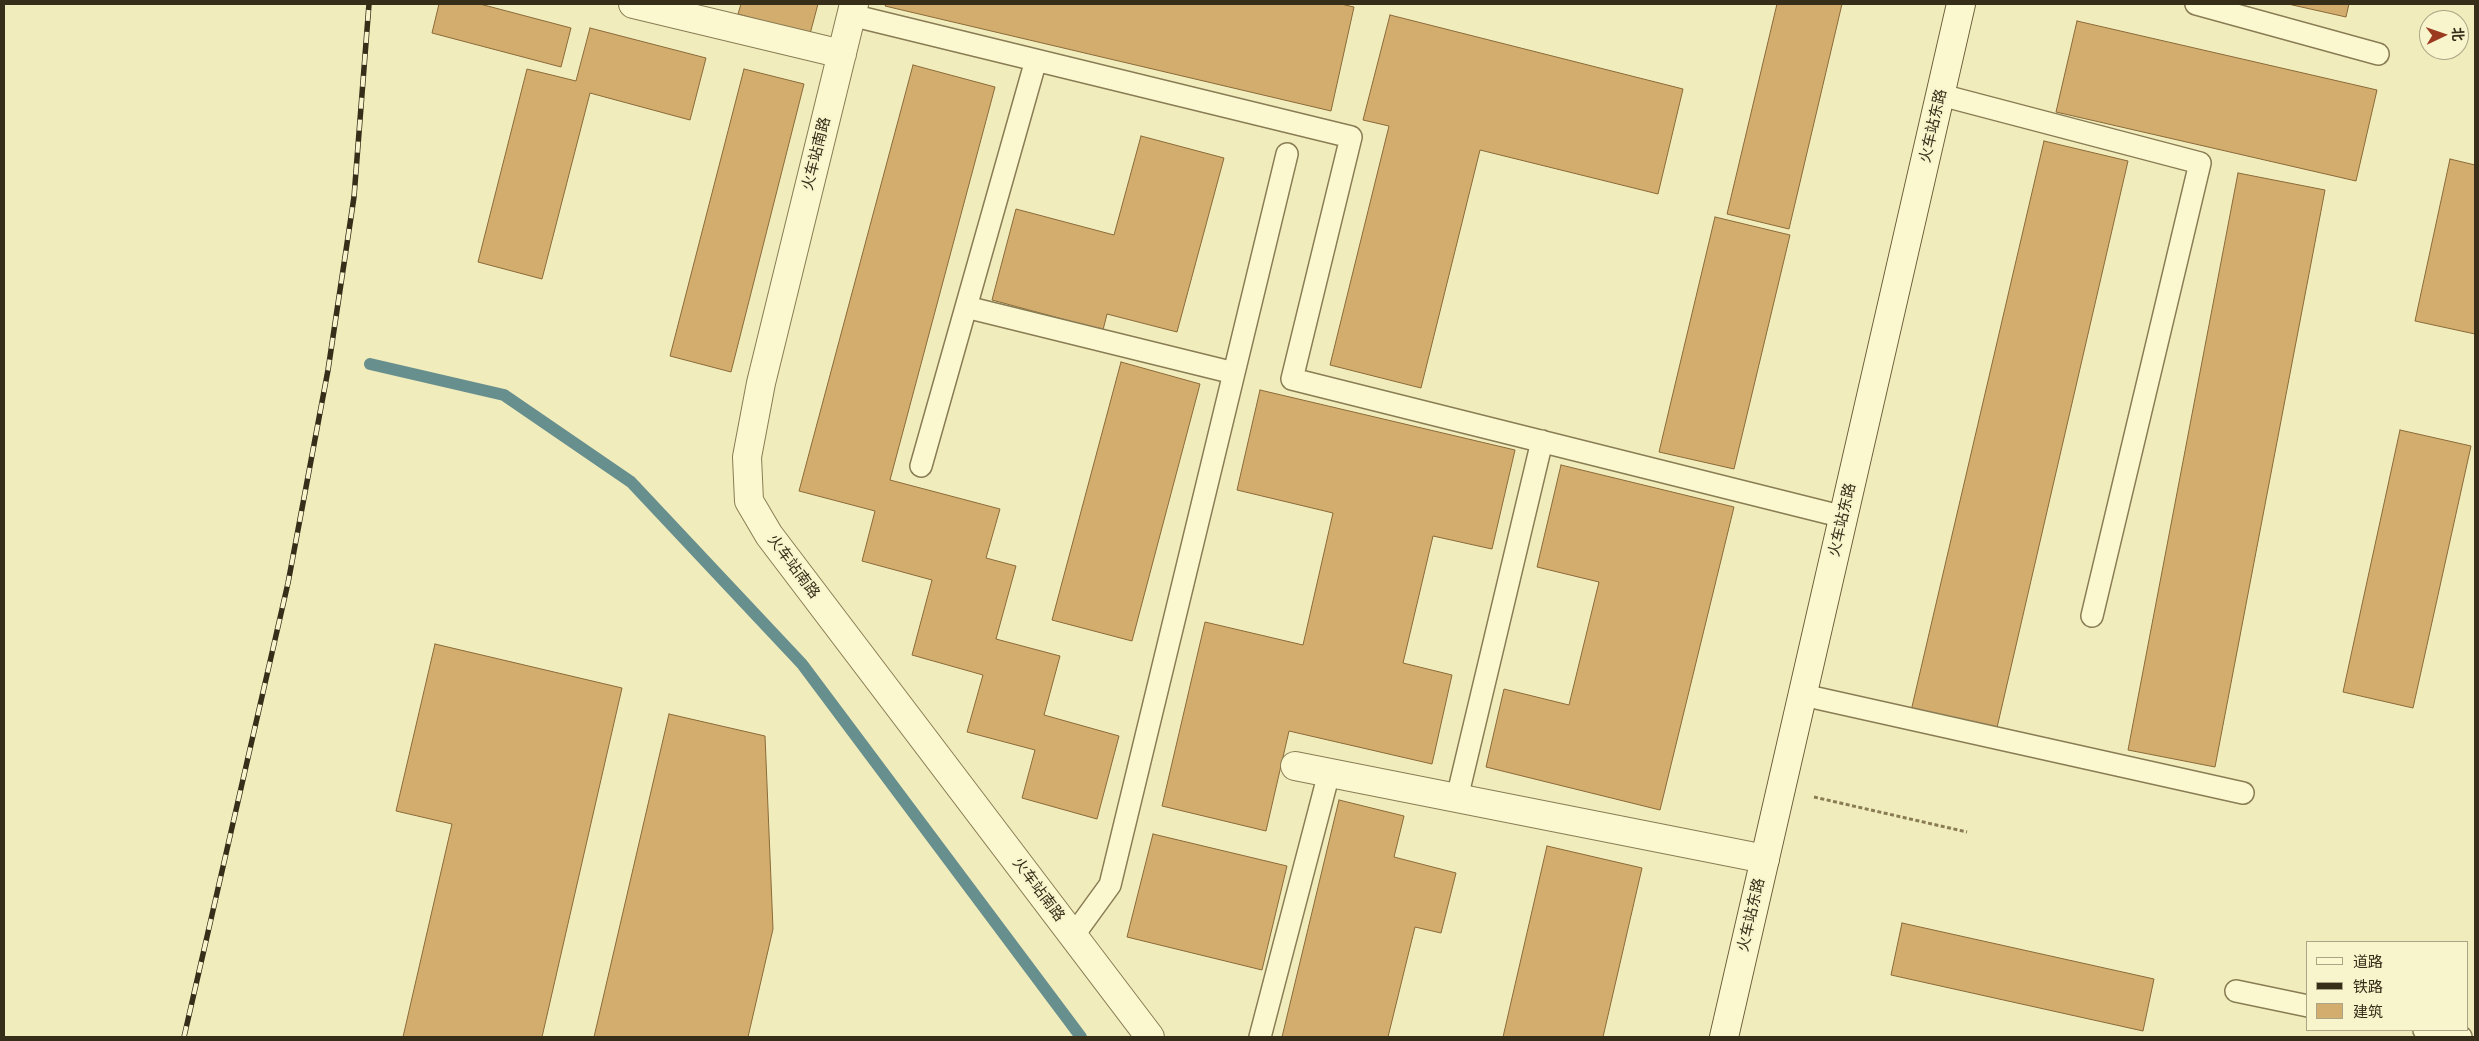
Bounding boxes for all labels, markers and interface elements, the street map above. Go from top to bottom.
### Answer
north arrow [2419,10,2469,60]
text: 北 [2448,27,2468,42]
street label: 火车站东路 [1917,87,1951,165]
street label: 火车站南路 [799,115,835,193]
street label: 火车站东路 [1826,481,1860,559]
street label: 火车站南路 [763,532,823,602]
street label: 火车站南路 [1008,855,1068,925]
street label: 火车站东路 [1735,876,1769,954]
legend [2306,941,2469,1031]
text: 道路 [2353,951,2383,972]
text: 铁路 [2353,976,2383,997]
text: 建筑 [2353,1001,2383,1022]

